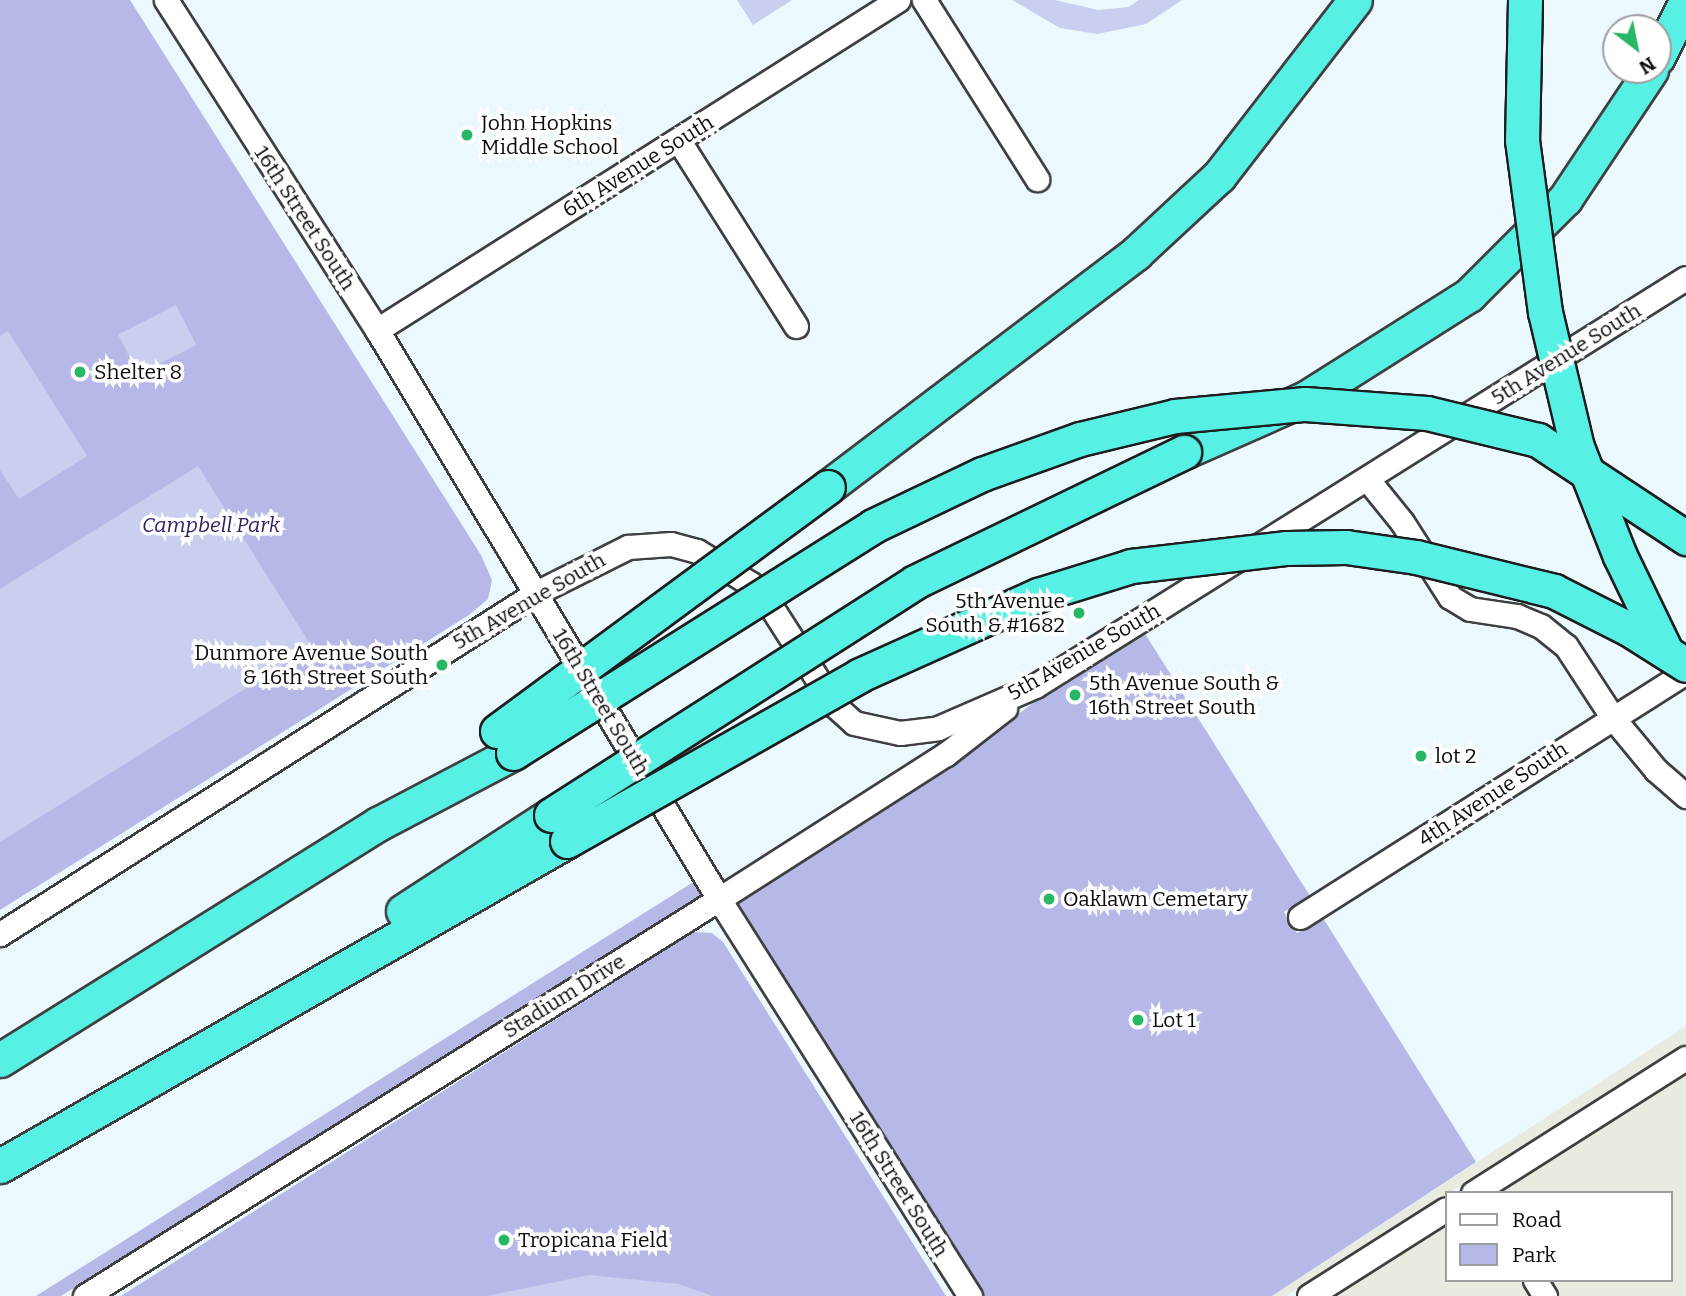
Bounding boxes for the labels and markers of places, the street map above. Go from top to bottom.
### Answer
place label: John Hopkins Middle School [481,110,619,160]
marker: John Hopkins Middle School [459,127,475,143]
place label: Shelter 8 [94,359,182,385]
marker: Shelter 8 [72,364,88,380]
place label: 5th Avenue South & #1682 [925,588,1065,638]
marker: 5th Avenue South & #1682 [1071,605,1087,621]
place label: Dunmore Avenue South & 16th Street South [194,640,428,690]
marker: Dunmore Avenue South & 16th Street South [434,657,450,673]
place label: 5th Avenue South & 16th Street South [1089,670,1279,720]
marker: 5th Avenue South & 16th Street South [1067,687,1083,703]
place label: lot 2 [1435,743,1476,769]
marker: lot 2 [1413,748,1429,764]
place label: Oaklawn Cemetary [1063,886,1248,912]
marker: Oaklawn Cemetary [1041,891,1057,907]
place label: Lot 1 [1152,1007,1196,1033]
marker: Lot 1 [1130,1012,1146,1028]
place label: Tropicana Field [518,1227,668,1253]
marker: Tropicana Field [496,1232,512,1248]

